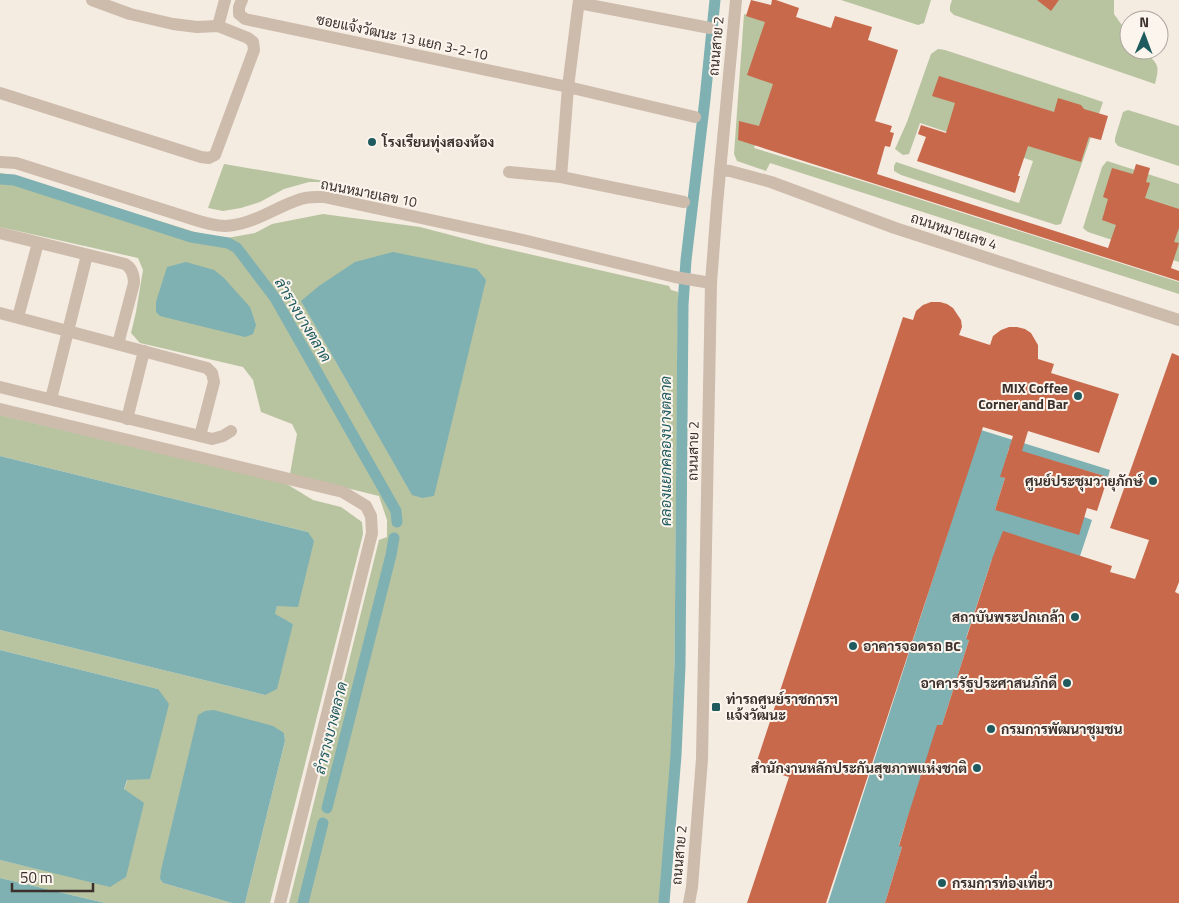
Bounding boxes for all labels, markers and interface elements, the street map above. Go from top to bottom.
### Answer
street label: ซอยแจ้งวัฒนะ 13 แยก 3-2-10 [314,8,490,65]
north arrow [1119,10,1169,60]
text: N [1139,11,1149,32]
street label: ถนนสาย 2 [702,15,729,77]
place label: โรงเรียนทุ่งสองห้อง [381,131,494,153]
marker: โรงเรียนทุ่งสองห้อง [366,136,378,148]
street label: ถนนหมายเลข 10 [319,173,419,212]
street label: ถนนหมายเลข 4 [908,207,1000,254]
water label: ลำรางบางตลาด [269,273,338,366]
water label: คลองแยกคลองบางตลาด [654,376,677,526]
place label: MIX Coffee Corner and Bar [978,377,1068,414]
marker: MIX Coffee Corner and Bar [1072,390,1084,402]
street label: ถนนสาย 2 [681,421,704,481]
place label: ศูนย์ประชุมวายุภักษ์ [1025,470,1144,492]
marker: ศูนย์ประชุมวายุภักษ์ [1147,475,1159,487]
place label: สถาบันพระปกเกล้า [952,606,1065,627]
marker: สถาบันพระปกเกล้า [1069,611,1081,623]
place label: อาคารจอดรถ BC [863,635,961,656]
marker: อาคารจอดรถ BC [847,640,859,652]
place label: อาคารรัฐประศาสนภักดี [920,672,1057,693]
marker: อาคารรัฐประศาสนภักดี [1061,677,1073,689]
water label: ลำรางบางตลาด [308,679,353,777]
place label: ท่ารถศูนย์ราชการฯ แจ้งวัฒนะ [726,688,838,725]
marker: ท่ารถศูนย์ราชการฯ แจ้งวัฒนะ [710,701,722,713]
place label: กรมการพัฒนาชุมชน [1001,718,1123,740]
marker: กรมการพัฒนาชุมชน [985,723,997,735]
place label: สำนักงานหลักประกันสุขภาพแห่งชาติ [751,757,967,779]
marker: สำนักงานหลักประกันสุขภาพแห่งชาติ [971,762,983,774]
street label: ถนนสาย 2 [665,824,692,886]
scale bar [12,860,94,892]
text: 50 m [20,866,53,889]
place label: กรมการท่องเที่ยว [952,871,1053,893]
marker: กรมการท่องเที่ยว [936,877,948,889]

